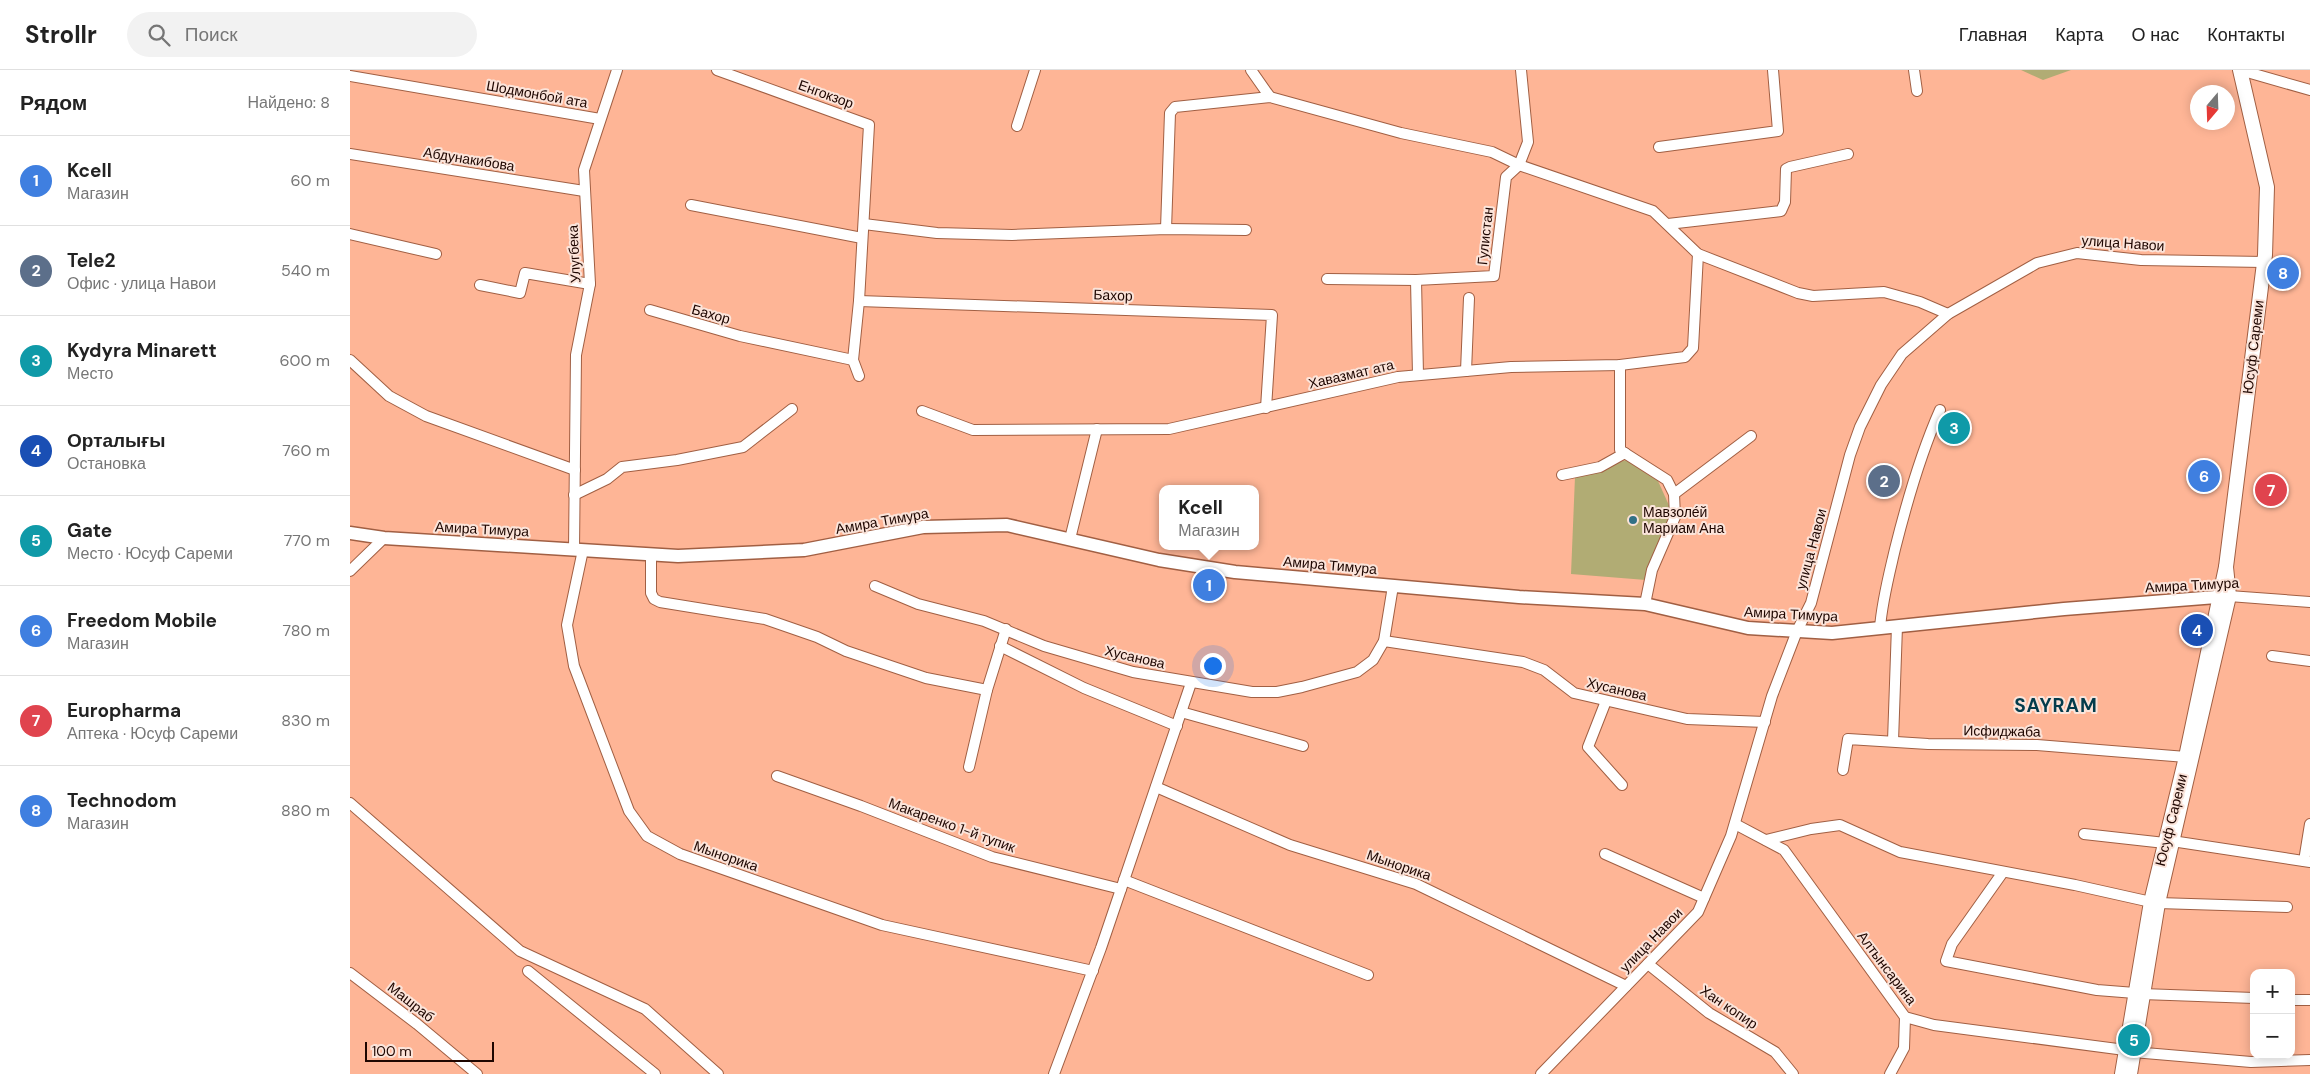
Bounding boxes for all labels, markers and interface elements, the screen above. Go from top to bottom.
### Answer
search box [127,12,477,57]
text: Strollr [25,19,97,50]
icon: search [145,21,173,49]
text: Поиск [185,22,237,47]
text: Главная [1959,23,2027,47]
text: Карта [2055,23,2104,47]
text: О нас [2132,23,2179,47]
text: Контакты [2207,23,2285,47]
street label: Шодмонбой ата [485,76,589,112]
street label: Енгокзор [796,76,856,112]
north arrow [2190,85,2235,130]
text: Рядом [20,89,87,117]
text: Найдено: 8 [247,92,330,113]
street label: Абдунакибова [422,143,516,175]
text: Kcell [67,158,112,183]
text: 1 [33,170,39,191]
text: 60 m [290,170,330,191]
text: Магазин [67,183,129,204]
street label: Гулистан [1473,206,1497,266]
street label: Улугбека [563,224,585,283]
street label: улица Навои [2081,231,2165,255]
text: Tele2 [67,248,116,273]
pin: 8 [2267,254,2299,292]
text: 2 [31,260,41,281]
text: 540 m [281,260,330,281]
text: Офис · улица Навои [67,273,216,294]
street label: Бахор [1093,285,1133,305]
street label: Юсуф Сареми [2238,299,2268,395]
street label: Бахор [690,300,733,328]
text: Kydyra Minarett [67,338,217,363]
text: 3 [31,350,41,371]
text: 600 m [280,350,330,371]
street label: Хавазмат ата [1306,355,1396,393]
text: Место [67,363,113,384]
pin: 3 [1938,409,1970,447]
text: Орталығы [67,428,165,453]
text: 4 [31,440,41,461]
text: 760 m [282,440,330,461]
text: Остановка [67,453,146,474]
pin: 6 [2188,457,2220,495]
pin: 2 [1868,462,1900,500]
pin: 7 [2255,471,2287,509]
popup [1159,485,1259,550]
text: Kcell [1178,495,1223,520]
place label: Мавзоле́й Мариам Ана [1643,503,1724,537]
street label: Амира Тимура [834,504,930,538]
street label: улица Навои [1792,507,1830,591]
marker: Мавзоле́й Мариам Ана [1627,514,1639,526]
text: Gate [67,518,112,543]
street label: Амира Тимура [435,518,530,540]
text: Магазин [1178,520,1240,541]
text: 5 [31,530,41,551]
text: 770 m [284,530,330,551]
text: Место · Юсуф Сареми [67,543,233,564]
street label: Амира Тимура [1282,552,1378,578]
pin: 1 [1193,566,1225,604]
street label: Амира Тимура [2145,574,2240,596]
street label: Амира Тимура [1744,603,1839,625]
text: Freedom Mobile [67,608,217,633]
pin: 4 [2181,611,2213,649]
text: 6 [31,620,41,641]
text: 780 m [283,620,330,641]
text: Магазин [67,633,129,654]
street label: Хусанова [1103,641,1167,673]
your location [1200,653,1226,679]
street label: Хусанова [1585,673,1649,705]
district label: SAYRAM [2014,693,2098,718]
text: Europharma [67,698,181,723]
text: 7 [32,710,40,731]
text: 830 m [281,710,330,731]
street label: Исфиджаба [1963,721,2041,741]
text: Аптека · Юсуф Сареми [67,723,238,744]
street label: Юсуф Сареми [2151,772,2191,868]
text: Technodom [67,788,177,813]
street label: Макаренко 1-й тупик [886,794,1019,857]
text: 8 [31,800,41,821]
text: 880 m [281,800,330,821]
text: Магазин [67,813,129,834]
street label: Мынорика [691,837,761,875]
street label: Мынорика [1364,846,1434,884]
street label: улица Навои [1616,904,1686,976]
street label: Алтынсарина [1853,928,1921,1009]
map controls [2250,969,2295,1059]
button: + [2250,969,2295,1014]
street label: Машраб [384,978,438,1026]
street label: Хан копир [1697,981,1761,1033]
button: − [2250,1014,2295,1059]
pin: 5 [2118,1021,2150,1059]
scale bar [365,1039,494,1062]
text: 100 m [372,1042,412,1060]

